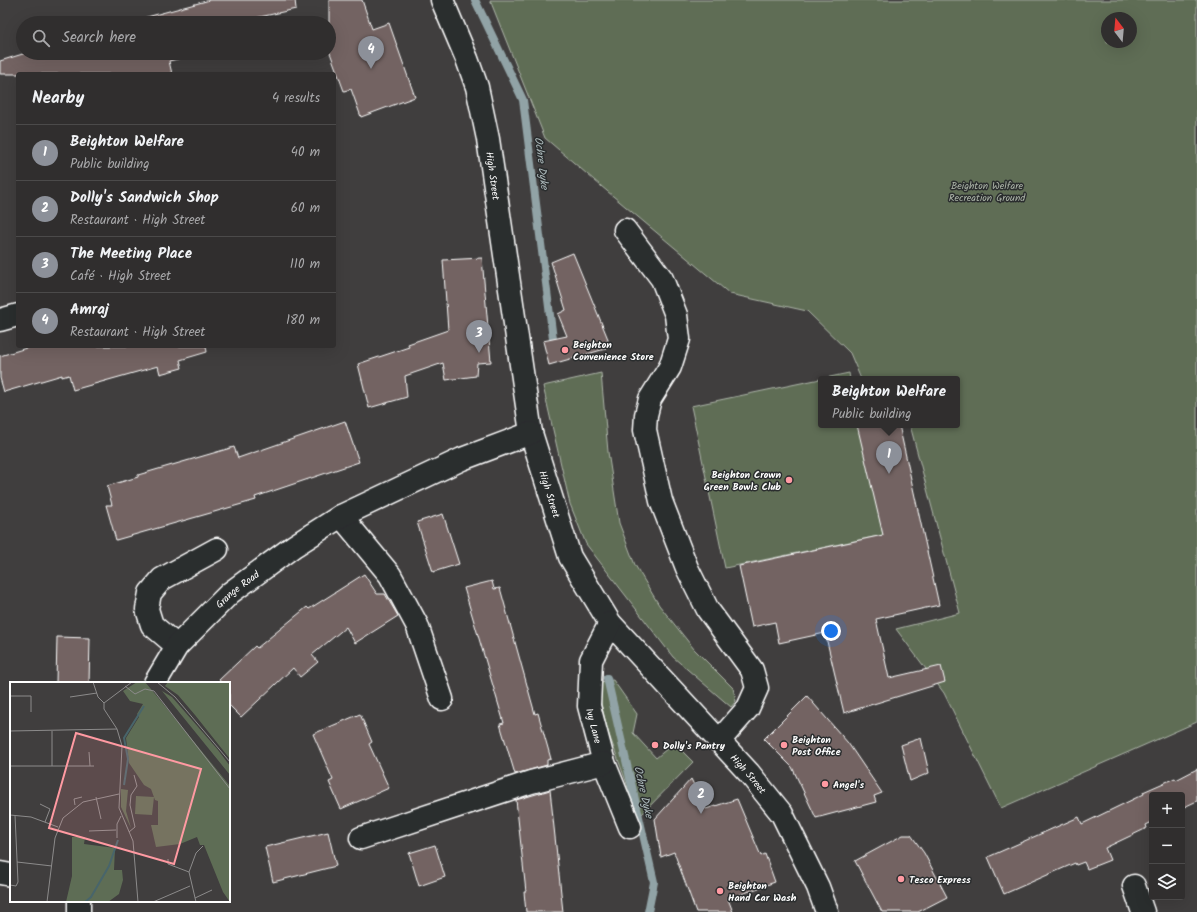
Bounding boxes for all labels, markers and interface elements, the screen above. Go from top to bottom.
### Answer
north arrow [1101,12,1137,48]
search box [16,16,336,60]
text: Search here [62,26,136,50]
icon: search [30,27,52,49]
pin: 4 [358,36,384,69]
text: Nearby [32,85,84,112]
text: 4 results [272,88,320,109]
text: Beighton Welfare [70,130,184,154]
water label: Ochre Dyke [529,136,553,192]
text: 1 [43,142,47,163]
text: 40 m [291,142,320,163]
street label: High Street [481,151,504,201]
text: Public building [70,154,149,175]
park label: Beighton Welfare Recreation Ground [949,178,1026,206]
text: Dolly's Sandwich Shop [70,186,219,210]
text: 2 [41,198,49,219]
text: 60 m [291,198,320,219]
text: Restaurant · High Street [70,210,205,231]
text: The Meeting Place [70,242,192,266]
text: 3 [41,254,49,275]
text: 110 m [290,254,320,275]
text: Café · High Street [70,266,171,287]
text: Amraj [70,298,109,322]
text: 4 [41,310,49,331]
text: 180 m [286,310,320,331]
pin: 3 [466,320,492,353]
text: Restaurant · High Street [70,322,205,343]
place label: Beighton Convenience Store [573,337,654,365]
marker: Beighton Convenience Store [560,345,570,355]
popup [818,376,960,428]
text: Beighton Welfare [832,380,946,404]
text: Public building [832,404,911,425]
pin: 1 [876,441,902,474]
place label: Beighton Crown Green Bowls Club [704,467,781,495]
street label: High Street [534,469,564,520]
marker: Beighton Crown Green Bowls Club [784,475,794,485]
street label: Grange Road [212,566,264,612]
your location [821,621,841,641]
inset map [10,682,230,902]
street label: Ivy Lane [581,706,606,746]
place label: Beighton Post Office [792,732,841,760]
place label: Dolly's Pantry [663,738,726,754]
marker: Dolly's Pantry [650,740,660,750]
marker: Beighton Post Office [779,740,789,750]
street label: High Street [726,751,770,798]
water label: Ochre Dyke [628,764,658,821]
place label: Angel's [833,777,864,793]
marker: Angel's [820,779,830,789]
pin: 2 [688,781,714,814]
map controls [1149,792,1185,900]
button: + [1149,792,1185,828]
button: − [1149,828,1185,864]
button: layers [1149,864,1185,900]
place label: Tesco Express [909,872,971,888]
marker: Tesco Express [896,874,906,884]
place label: Beighton Hand Car Wash [728,878,797,906]
marker: Beighton Hand Car Wash [715,886,725,896]

